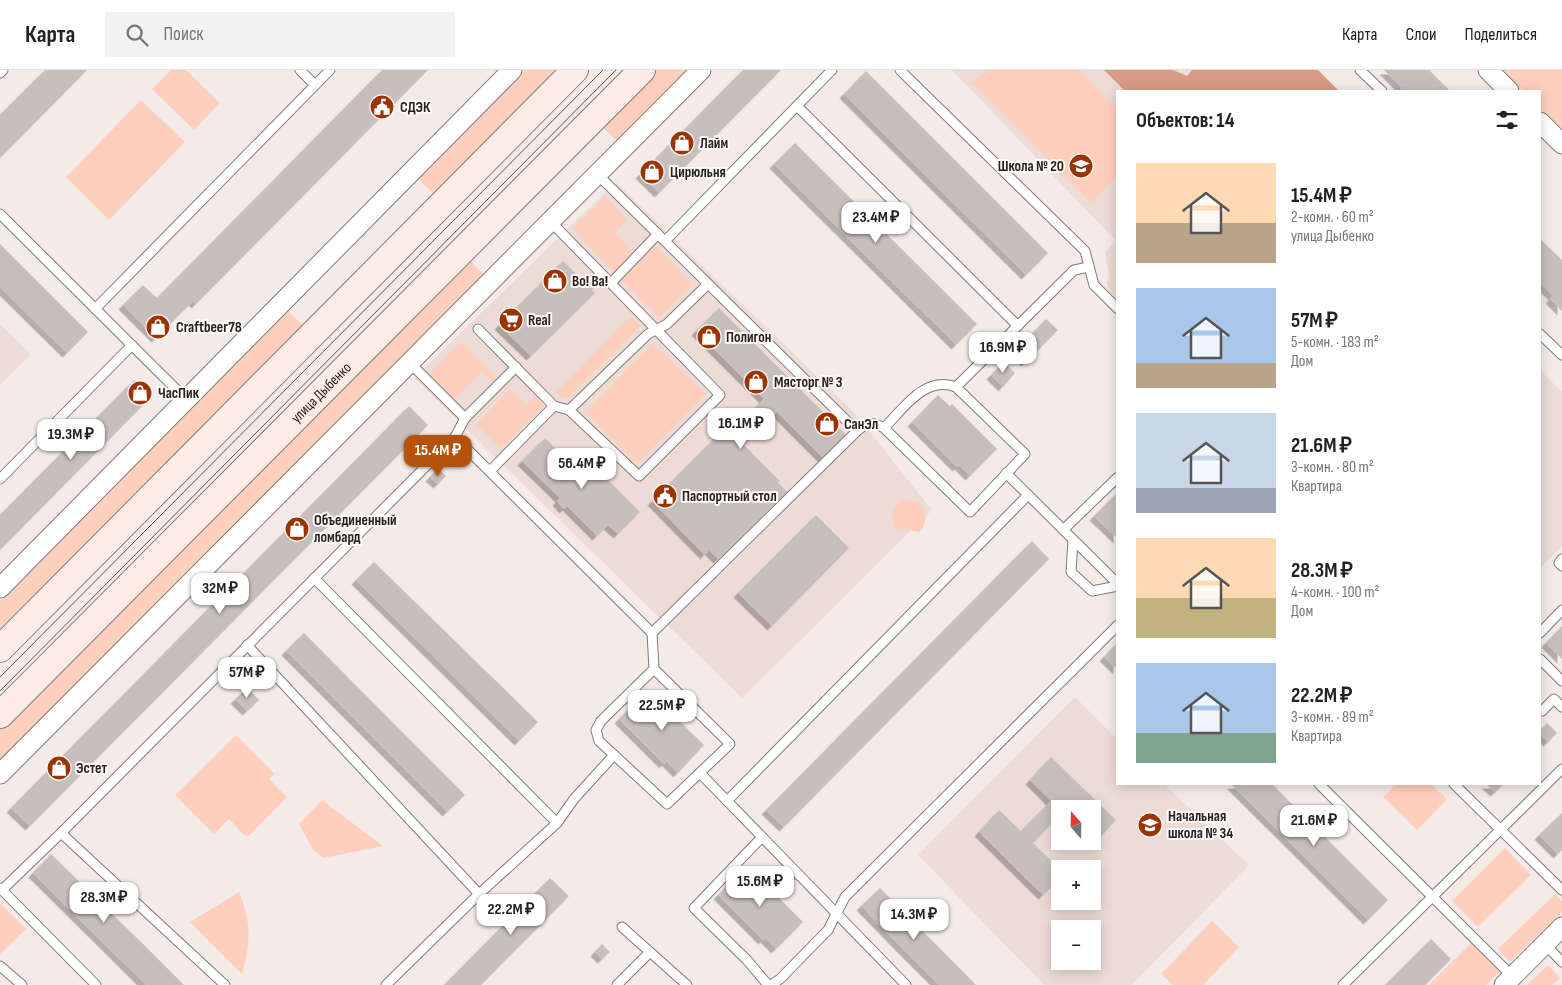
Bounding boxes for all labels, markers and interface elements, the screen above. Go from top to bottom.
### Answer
search box [105,12,455,57]
text: Карта [25,20,75,49]
icon: search [123,21,151,49]
text: Поиск [163,23,204,46]
text: Карта [1342,24,1378,45]
text: Слои [1406,24,1437,45]
text: Поделиться [1465,24,1537,45]
public building icon: СДЭК [369,94,395,120]
place label: СДЭК [400,98,431,117]
icon: filters [1493,106,1521,134]
text: Объектов: 14 [1136,108,1235,133]
shop icon: Лайм [669,130,695,156]
place label: Лайм [700,134,728,153]
school or university icon: Школа № 20 [1068,153,1094,179]
place label: Школа № 20 [998,157,1064,176]
shop icon: Цирюльня [639,159,665,185]
place label: Цирюльня [670,163,726,182]
icon: home [1176,183,1236,243]
text: 15.4M ₽ [1291,183,1352,208]
pin: 23.4M ₽ [830,202,922,244]
text: 23.4M ₽ [852,208,900,227]
text: 2-комн. · 60 m² [1291,208,1374,227]
text: улица Дыбенко [1291,227,1374,246]
shop icon: Во! Ва! [542,268,568,294]
place label: Во! Ва! [572,272,608,291]
supermarket icon: Real [498,307,524,333]
icon: home [1176,308,1236,368]
text: 57M ₽ [1291,308,1338,333]
place label: Real [528,311,551,330]
shop icon: Craftbeer78 [145,314,171,340]
place label: Craftbeer78 [176,318,242,337]
shop icon: Полигон [696,324,722,350]
place label: Полигон [726,328,771,347]
pin: 16.9M ₽ [957,332,1049,374]
text: 5-комн. · 183 m² [1291,333,1379,352]
text: 16.9M ₽ [980,338,1026,357]
text: Дом [1291,352,1313,371]
street label: улица Дыбенко [287,358,356,427]
shop icon: Мясторг № 3 [743,369,769,395]
place label: Мясторг № 3 [774,373,843,392]
shop icon: ЧасПик [127,380,153,406]
place label: ЧасПик [158,384,200,403]
pin: 16.1M ₽ [695,408,787,450]
shop icon: СанЭл [814,411,840,437]
text: 16.1M ₽ [718,414,764,433]
place label: СанЭл [844,415,878,434]
pin: 19.3M ₽ [25,418,117,461]
text: 19.3M ₽ [48,425,94,444]
icon: home [1176,433,1236,493]
text: 21.6M ₽ [1291,433,1352,458]
pin: 15.4M ₽ [392,434,484,477]
text: 15.4M ₽ [415,441,461,460]
pin: 56.4M ₽ [536,448,628,490]
text: 56.4M ₽ [558,454,606,473]
text: 3-комн. · 80 m² [1291,458,1374,477]
text: Квартира [1291,477,1342,496]
public building icon: Паспортный стол [652,483,678,509]
place label: Паспортный стол [682,487,777,506]
place label: Объединенный ломбард [314,511,397,547]
shop icon: Объединенный ломбард [284,516,310,542]
icon: home [1176,558,1236,618]
text: 28.3M ₽ [1291,558,1353,583]
pin: 32M ₽ [185,572,255,615]
text: 32M ₽ [202,579,238,598]
text: 4-комн. · 100 m² [1291,583,1380,602]
text: Дом [1291,602,1313,621]
pin: 57M ₽ [212,656,282,699]
text: 57M ₽ [229,663,265,682]
icon: home [1176,683,1236,743]
text: 22.2M ₽ [1291,683,1353,708]
pin: 22.5M ₽ [616,690,708,732]
text: 22.5M ₽ [639,696,685,715]
text: 3-комн. · 89 m² [1291,708,1374,727]
text: Квартира [1291,727,1342,746]
shop icon: Эстет [46,755,72,781]
place label: Эстет [76,759,107,778]
north arrow [1051,800,1101,850]
map controls [1051,800,1101,970]
pin: 21.6M ₽ [1268,804,1360,847]
place label: Начальная школа № 34 [1168,807,1233,843]
text: 21.6M ₽ [1291,811,1337,830]
school or university icon: Начальная школа № 34 [1137,812,1163,838]
button: + [1051,860,1101,910]
pin: 15.6M ₽ [714,866,806,908]
text: 15.6M ₽ [737,872,783,891]
pin: 28.3M ₽ [58,882,150,924]
text: 28.3M ₽ [80,888,128,907]
pin: 22.2M ₽ [465,894,557,936]
pin: 14.3M ₽ [868,898,960,941]
text: 22.2M ₽ [488,900,534,919]
text: 14.3M ₽ [891,905,937,924]
button: − [1051,920,1101,970]

